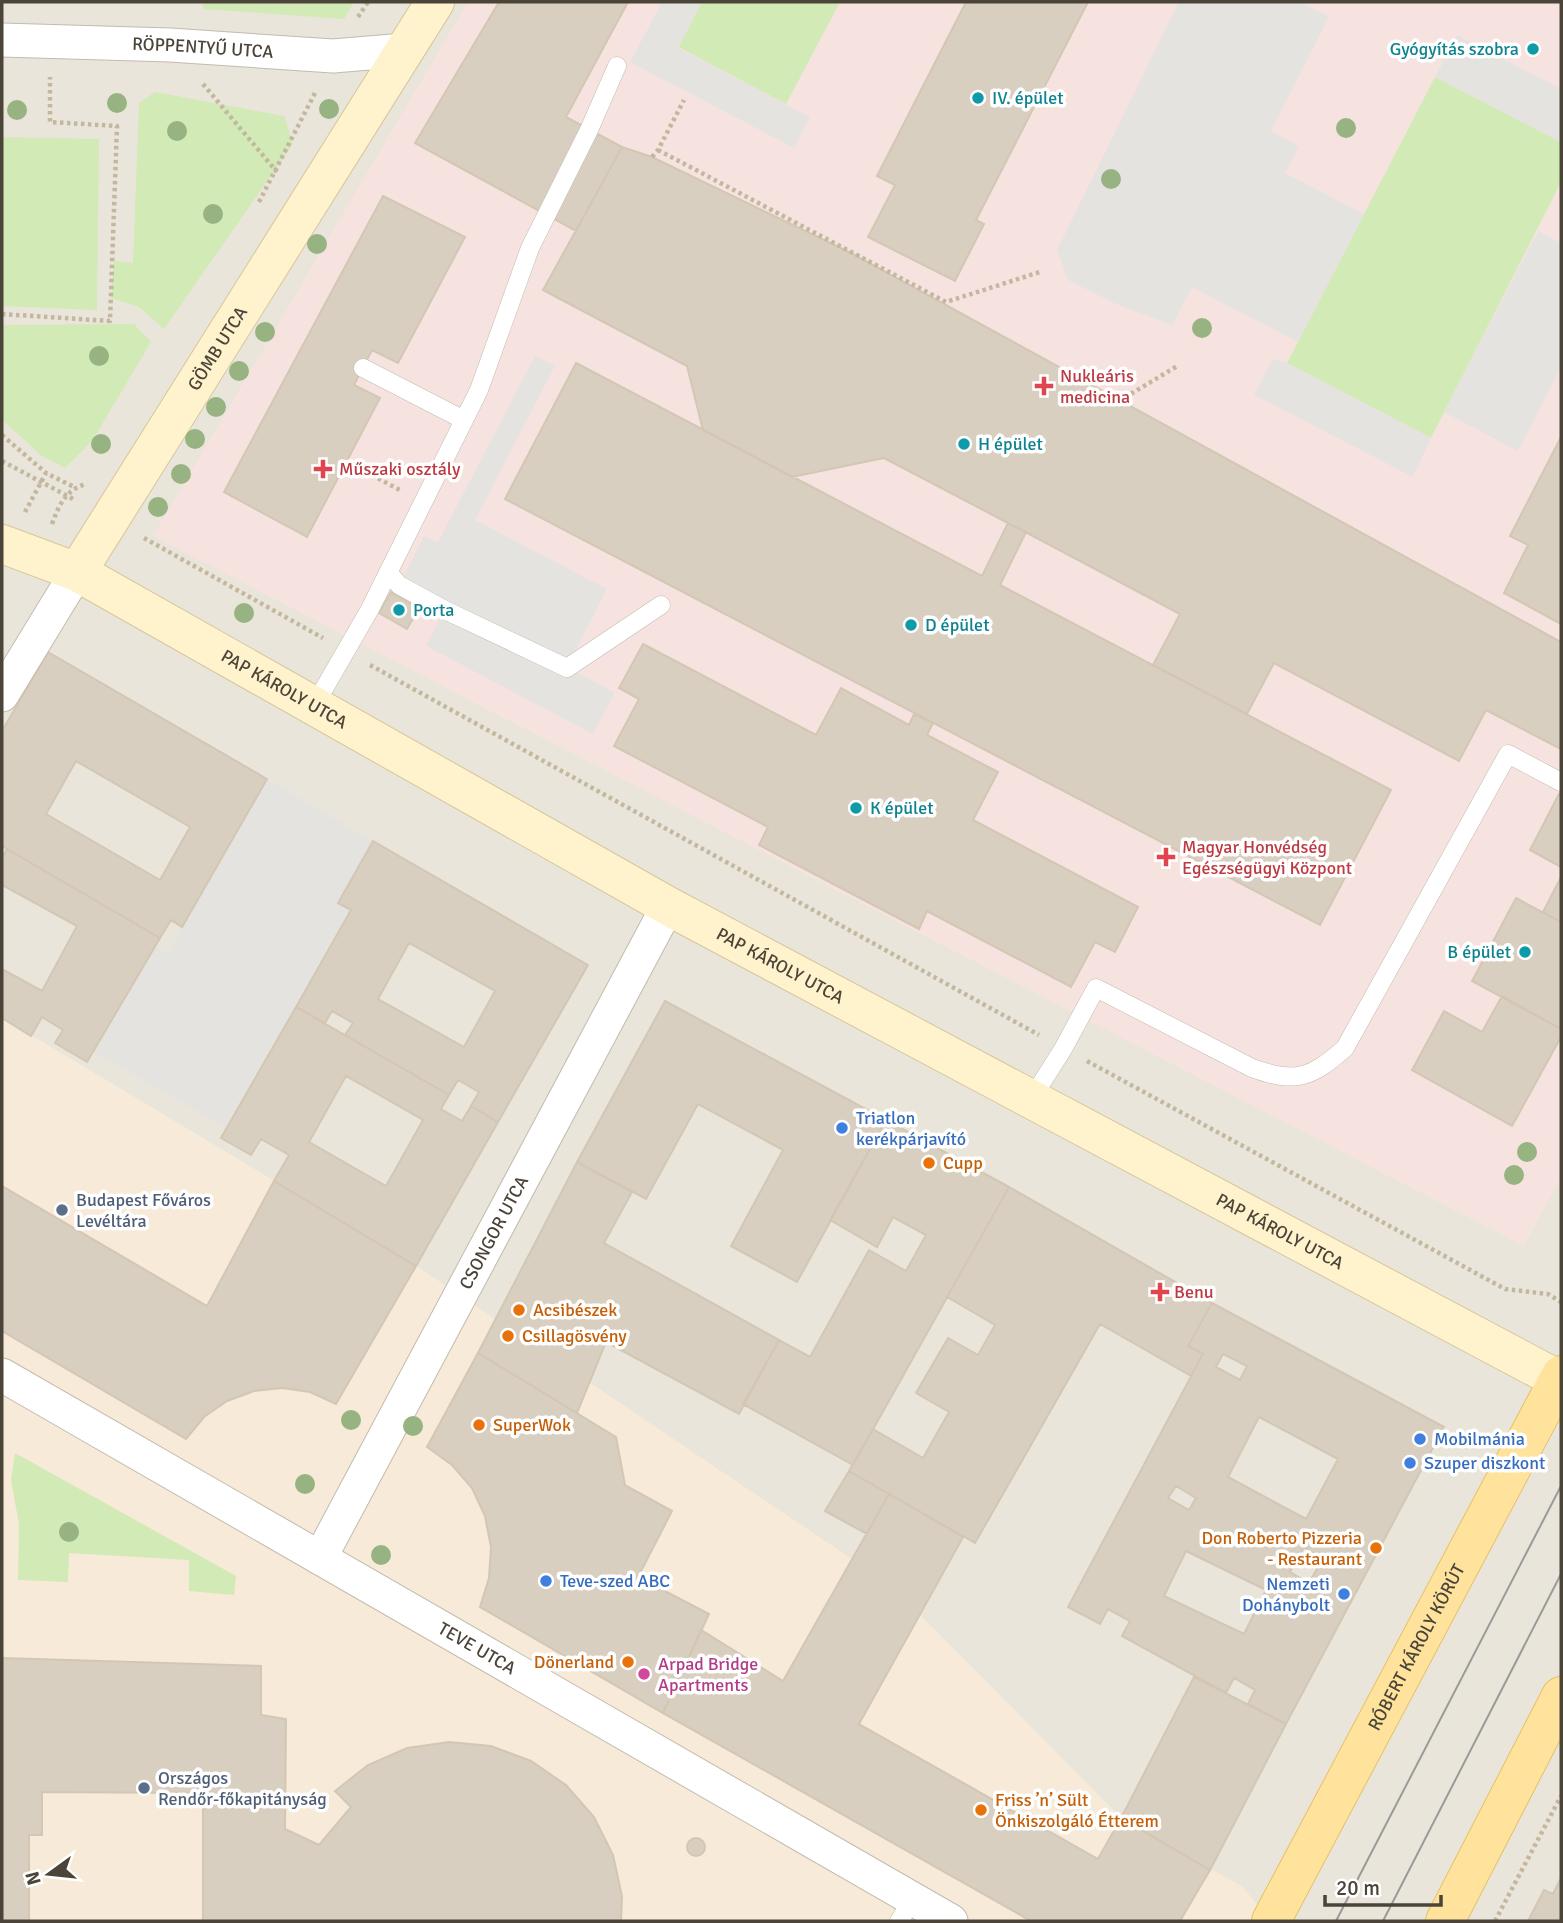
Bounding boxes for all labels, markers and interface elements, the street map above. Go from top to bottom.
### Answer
street label: RÖPPENTYŰ UTCA [132,33,274,63]
place label: Gyógyítás szobra [1390,38,1519,60]
marker: Gyógyítás szobra [1525,41,1541,57]
place label: IV. épület [992,87,1064,109]
marker: IV. épület [970,90,986,106]
street label: GÖMB UTCA [183,302,252,395]
place label: Nukleáris medicina [1060,365,1134,408]
marker: Nukleáris medicina [1034,376,1054,396]
place label: H épület [978,433,1043,455]
marker: H épület [956,436,972,452]
place label: Műszaki osztály [339,458,461,480]
marker: Műszaki osztály [313,459,333,479]
place label: Porta [413,599,455,621]
marker: Porta [391,602,407,618]
place label: D épület [925,614,989,636]
marker: D épület [903,617,919,633]
street label: PAP KÁROLY UTCA [217,645,351,733]
place label: K épület [870,797,934,819]
marker: K épület [848,800,864,816]
place label: Magyar Honvédség Egészségügyi Központ [1182,836,1352,879]
marker: Magyar Honvédség Egészségügyi Központ [1156,847,1176,867]
street label: PAP KÁROLY UTCA [713,923,848,1009]
place label: B épület [1447,941,1511,963]
marker: B épület [1517,944,1533,960]
place label: Triatlon kerékpárjavító [856,1107,966,1150]
marker: Triatlon kerékpárjavító [834,1120,850,1136]
place label: Cupp [943,1152,983,1174]
marker: Cupp [921,1155,937,1171]
street label: CSONGOR UTCA [454,1172,533,1293]
place label: Budapest Főváros Levéltára [76,1189,211,1232]
street label: PAP KÁROLY UTCA [1212,1189,1348,1274]
marker: Budapest Főváros Levéltára [54,1202,70,1218]
place label: Benu [1174,1281,1214,1303]
marker: Benu [1152,1284,1168,1300]
place label: Acsibészek [533,1299,617,1321]
marker: Acsibészek [511,1302,527,1318]
place label: Csillagösvény [522,1325,627,1347]
marker: Csillagösvény [500,1328,516,1344]
place label: SuperWok [493,1414,571,1436]
marker: SuperWok [471,1417,487,1433]
place label: Mobilmánia [1434,1428,1525,1450]
marker: Mobilmánia [1412,1431,1428,1447]
place label: Szuper diszkont [1424,1452,1545,1474]
marker: Szuper diszkont [1402,1455,1418,1471]
place label: Don Roberto Pizzeria - Restaurant [1201,1527,1362,1570]
marker: Don Roberto Pizzeria - Restaurant [1368,1540,1384,1556]
street label: RÓBERT KÁROLY KÖRÚT [1363,1560,1470,1734]
place label: Teve-szed ABC [560,1570,670,1592]
marker: Teve-szed ABC [538,1573,554,1589]
place label: Nemzeti Dohánybolt [1242,1573,1330,1616]
marker: Nemzeti Dohánybolt [1336,1586,1352,1602]
street label: TEVE UTCA [434,1617,520,1679]
place label: Dönerland [534,1651,614,1673]
place label: Arpad Bridge Apartments [658,1653,758,1696]
marker: Dönerland [620,1654,636,1670]
marker: Arpad Bridge Apartments [636,1666,652,1682]
place label: Országos Rendőr-főkapitányság [158,1767,327,1810]
marker: Országos Rendőr-főkapitányság [136,1780,152,1796]
place label: Friss ’n’ Sült Önkiszolgáló Étterem [995,1789,1159,1832]
marker: Friss ’n’ Sült Önkiszolgáló Étterem [973,1802,989,1818]
north arrow [14,1839,84,1909]
scale bar [1325,1864,1440,1908]
text: N [20,1869,47,1888]
text: 20 m [1336,1875,1380,1901]

